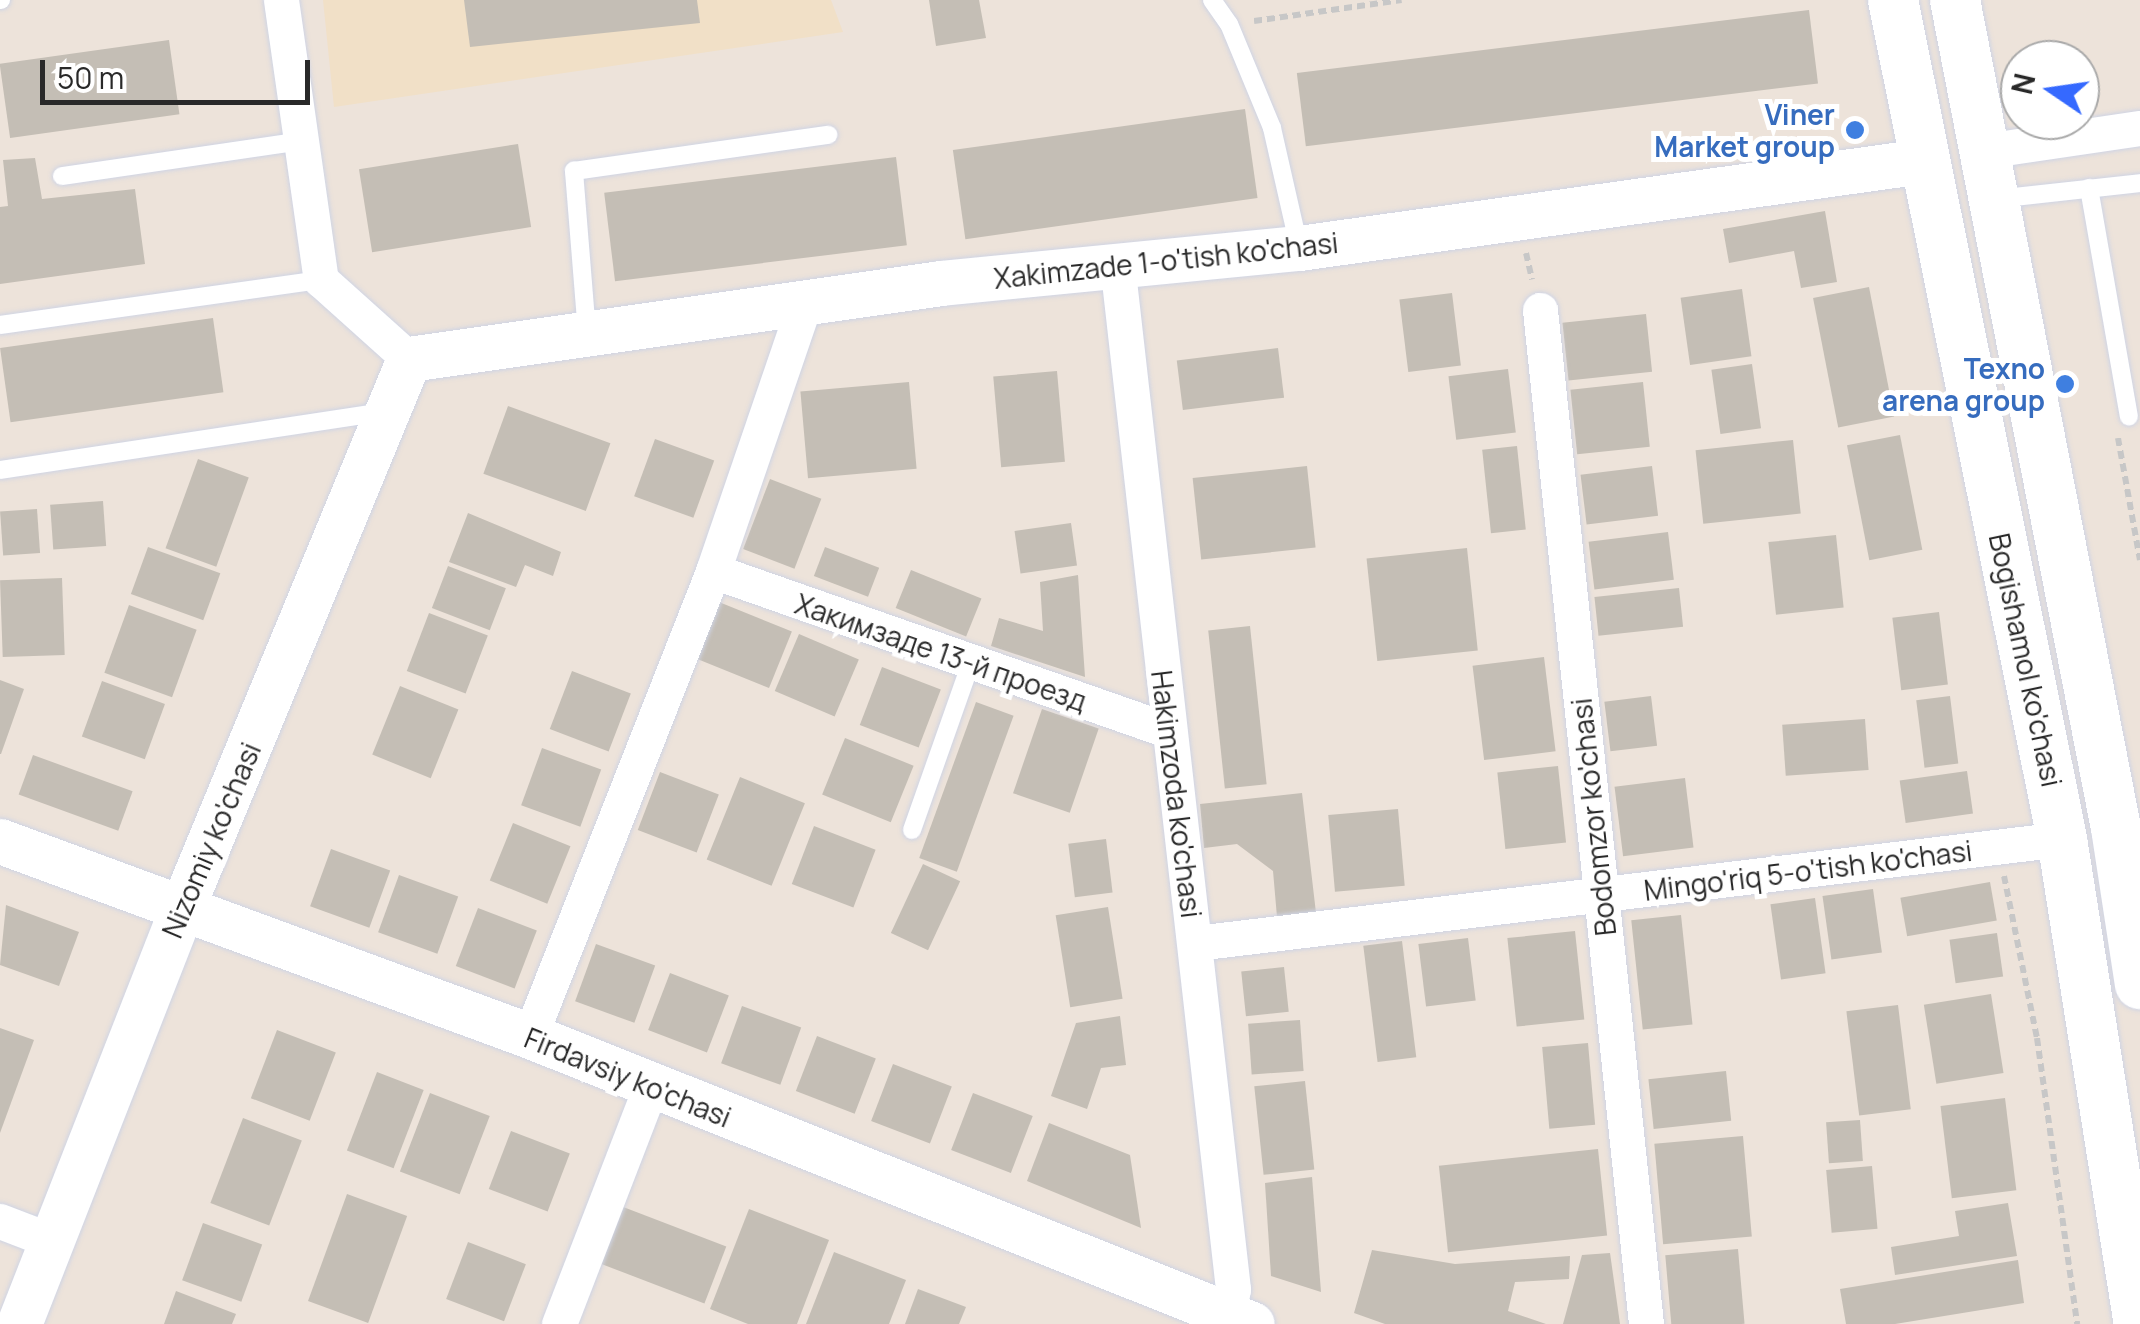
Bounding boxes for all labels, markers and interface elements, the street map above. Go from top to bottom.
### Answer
scale bar [45,40,315,102]
north arrow [2000,40,2100,140]
text: 50 m [57,57,124,98]
text: N [2002,70,2043,98]
place label: Viner Market group [1654,97,1835,163]
marker: Viner Market group [1844,119,1866,141]
street label: Xakimzade 1-o'tish ko'chasi [992,225,1340,295]
place label: Texno arena group [1882,351,2045,417]
marker: Texno arena group [2054,373,2076,395]
street label: Bogishamol ko'chasi [1983,530,2069,790]
street label: Хакимзаде 13-й проезд [791,586,1091,718]
street label: Hakimzoda ko'chasi [1145,668,1209,920]
street label: Bodomzor ko'chasi [1564,696,1622,938]
street label: Nizomiy ko'chasi [155,737,267,943]
street label: Mingo'riq 5-o'tish ko'chasi [1642,833,1974,907]
street label: Firdavsiy ko'chasi [520,1020,736,1134]

